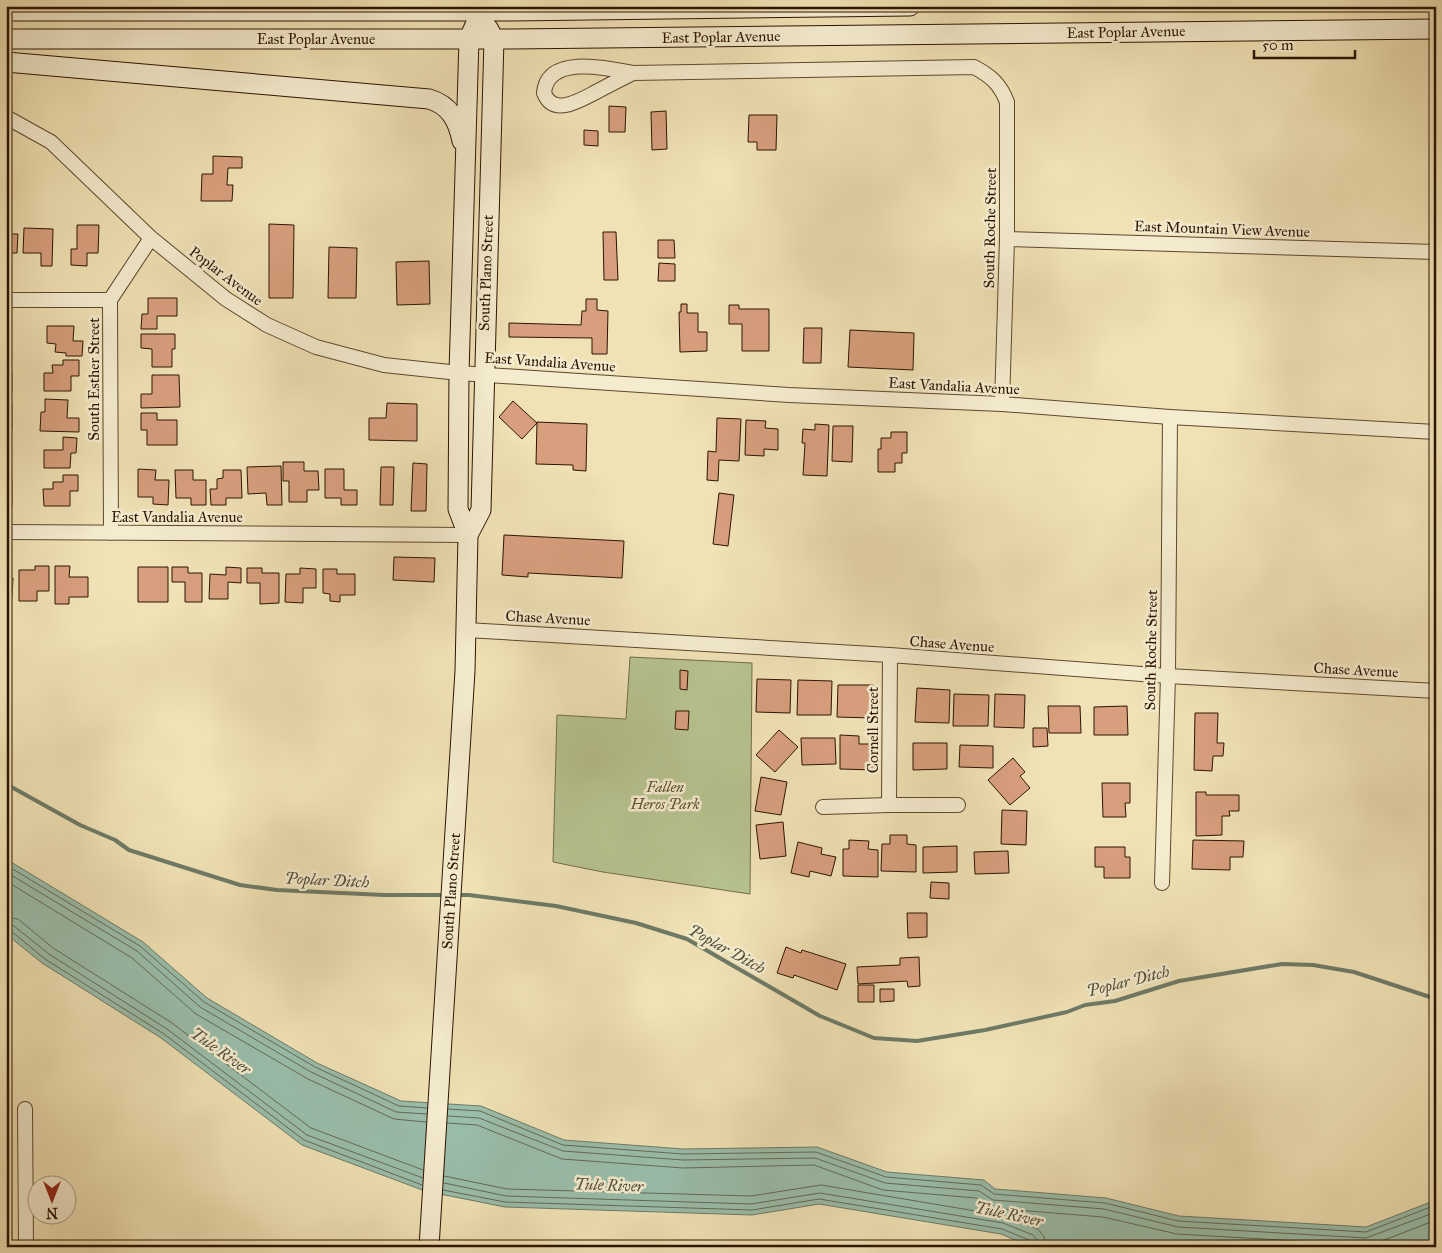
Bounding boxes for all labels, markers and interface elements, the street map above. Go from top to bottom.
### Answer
street label: East Poplar Avenue [1067,22,1185,42]
street label: East Poplar Avenue [662,27,780,47]
scale bar [1254,28,1356,60]
street label: East Poplar Avenue [257,30,375,48]
text: 50 m [1262,36,1294,54]
street label: South Roche Street [980,167,1000,288]
street label: South Plano Street [475,214,497,331]
street label: East Mountain View Avenue [1134,217,1310,241]
street label: Poplar Avenue [186,242,266,310]
street label: South Esther Street [85,317,103,441]
street label: East Vandalia Avenue [484,348,616,376]
street label: East Vandalia Avenue [888,374,1020,398]
street label: East Vandalia Avenue [111,508,243,526]
street label: South Roche Street [1141,589,1161,710]
street label: Chase Avenue [505,607,591,629]
street label: Chase Avenue [909,632,995,656]
street label: Chase Avenue [1313,659,1399,681]
street label: Cornell Street [864,686,882,773]
park label: Fallen Heros Park [629,778,700,813]
street label: South Plano Street [438,832,464,950]
water label: Poplar Ditch [284,868,370,893]
water label: Poplar Ditch [685,920,769,979]
water label: Poplar Ditch [1085,961,1172,1001]
water label: Tule River [187,1023,256,1079]
water label: Tule River [574,1174,645,1196]
north arrow [28,1176,78,1226]
water label: Tule River [973,1198,1046,1231]
text: N [46,1204,58,1221]

